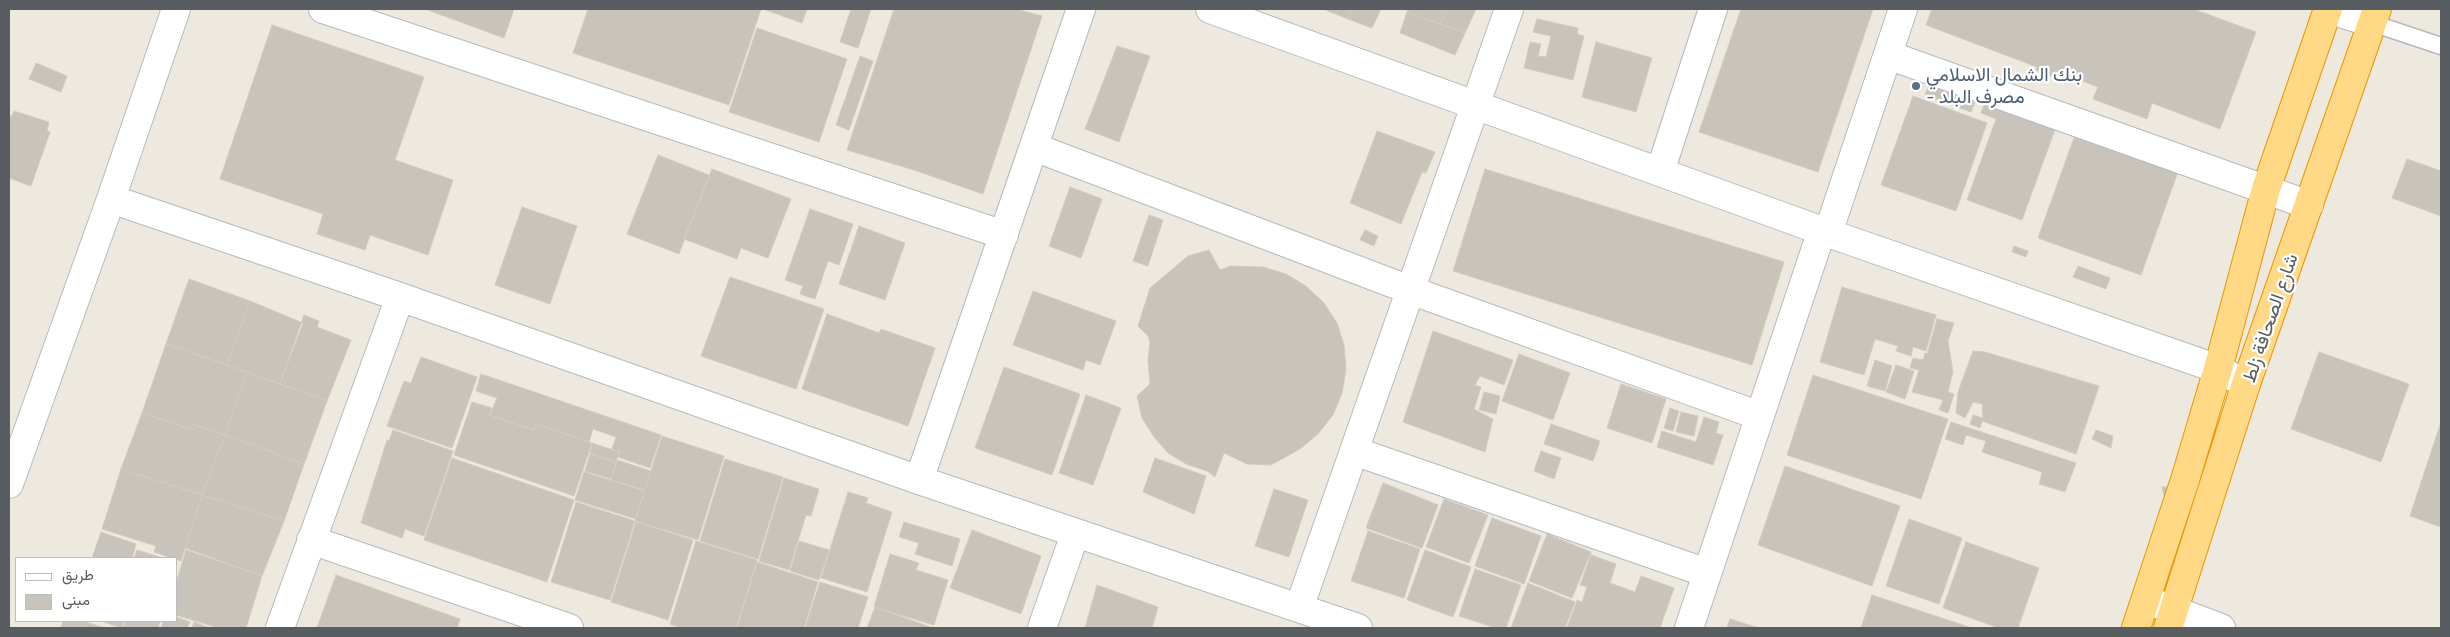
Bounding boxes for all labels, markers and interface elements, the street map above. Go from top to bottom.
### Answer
place label: بنك الشمال الاسلامي - مصرف البلد [1926,64,2082,108]
marker: بنك الشمال الاسلامي - مصرف البلد [1910,80,1922,92]
street label: شارع الصحافة زلط [2237,251,2303,385]
legend [15,557,178,622]
text: طريق [62,565,94,583]
text: مبنى [62,590,90,608]

